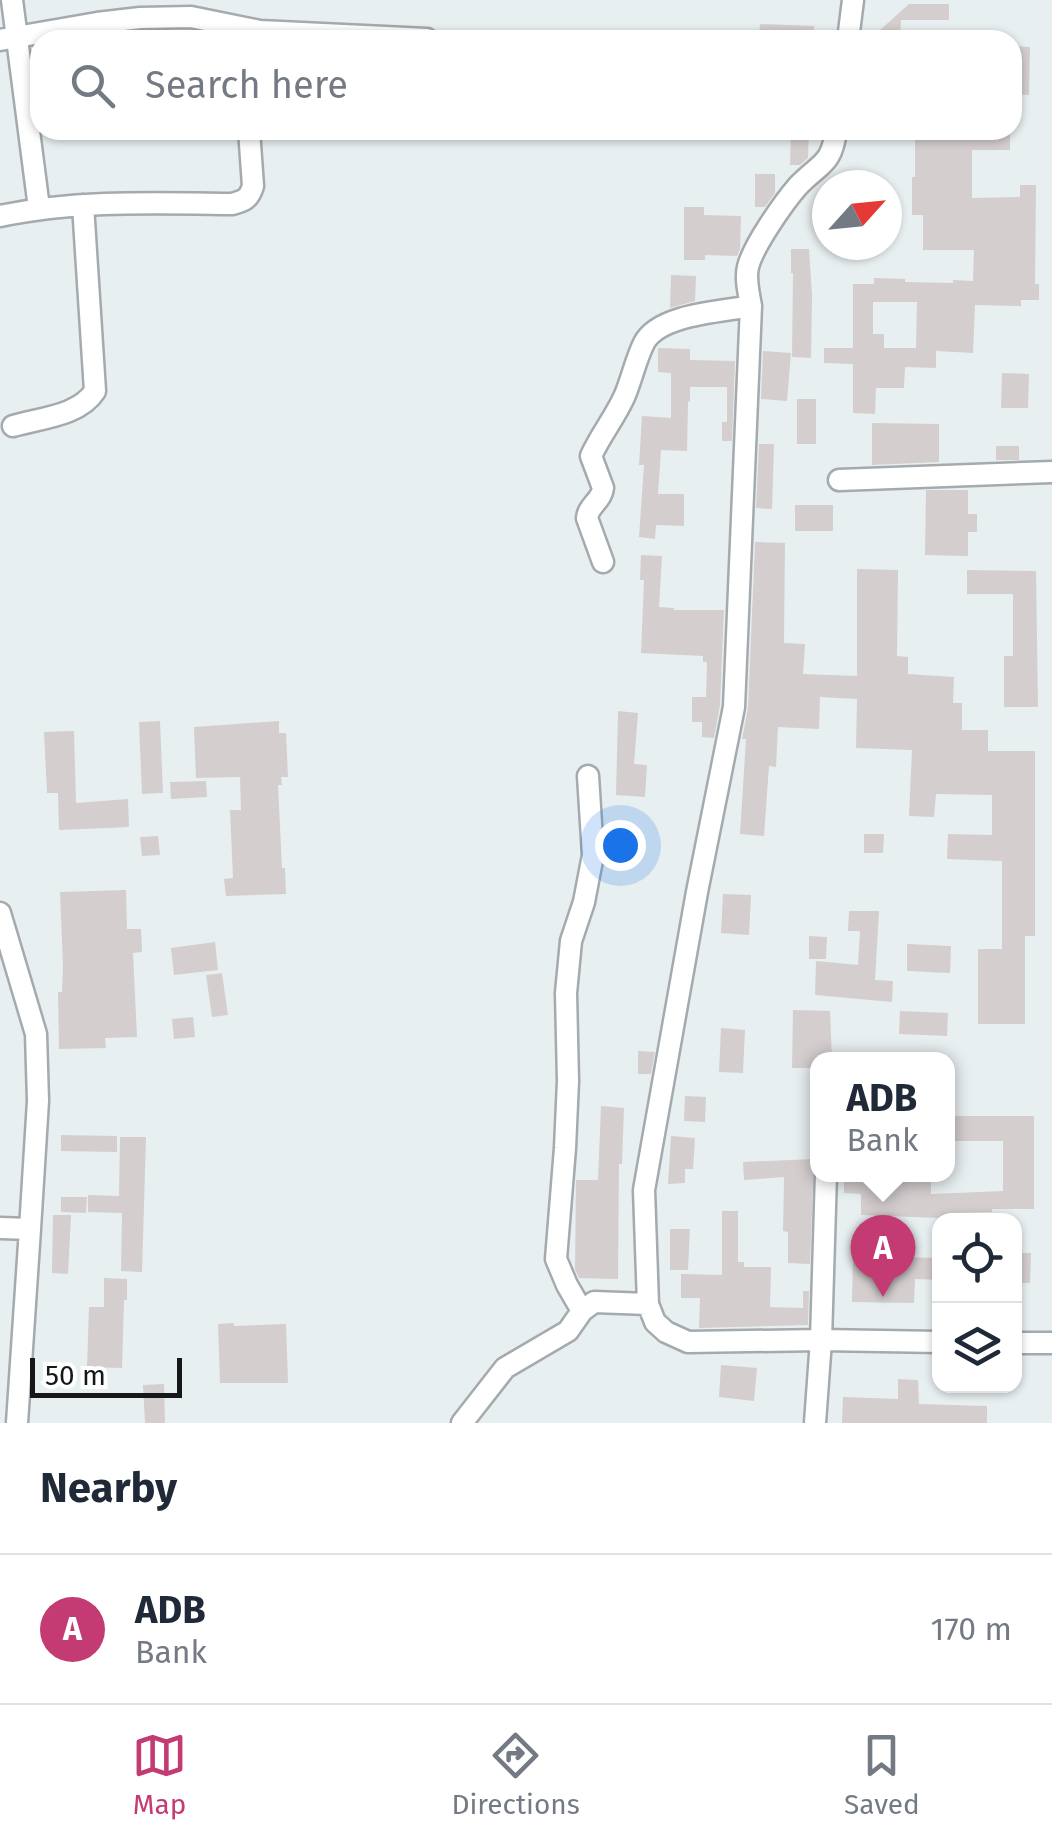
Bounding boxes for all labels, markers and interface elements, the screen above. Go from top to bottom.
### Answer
search box [30,30,1022,140]
icon: search [65,58,120,113]
text: Search here [145,62,348,108]
north arrow [812,170,902,260]
your location [595,820,646,871]
popup [810,1052,955,1182]
text: ADB [846,1075,917,1121]
text: Bank [846,1121,919,1159]
map controls [932,1213,1022,1393]
button: locate [932,1213,1022,1303]
pin: A [850,1214,916,1297]
button: layers [932,1303,1022,1393]
scale bar [30,1353,182,1398]
text: 50 m [45,1359,106,1392]
text: Nearby [40,1463,177,1513]
text: ADB [135,1587,206,1633]
text: A [63,1610,82,1648]
text: 170 m [931,1610,1012,1648]
text: Bank [135,1633,207,1671]
tab: Map [132,1728,187,1821]
tab: Directions [451,1728,580,1821]
tab: Saved [844,1728,920,1821]

